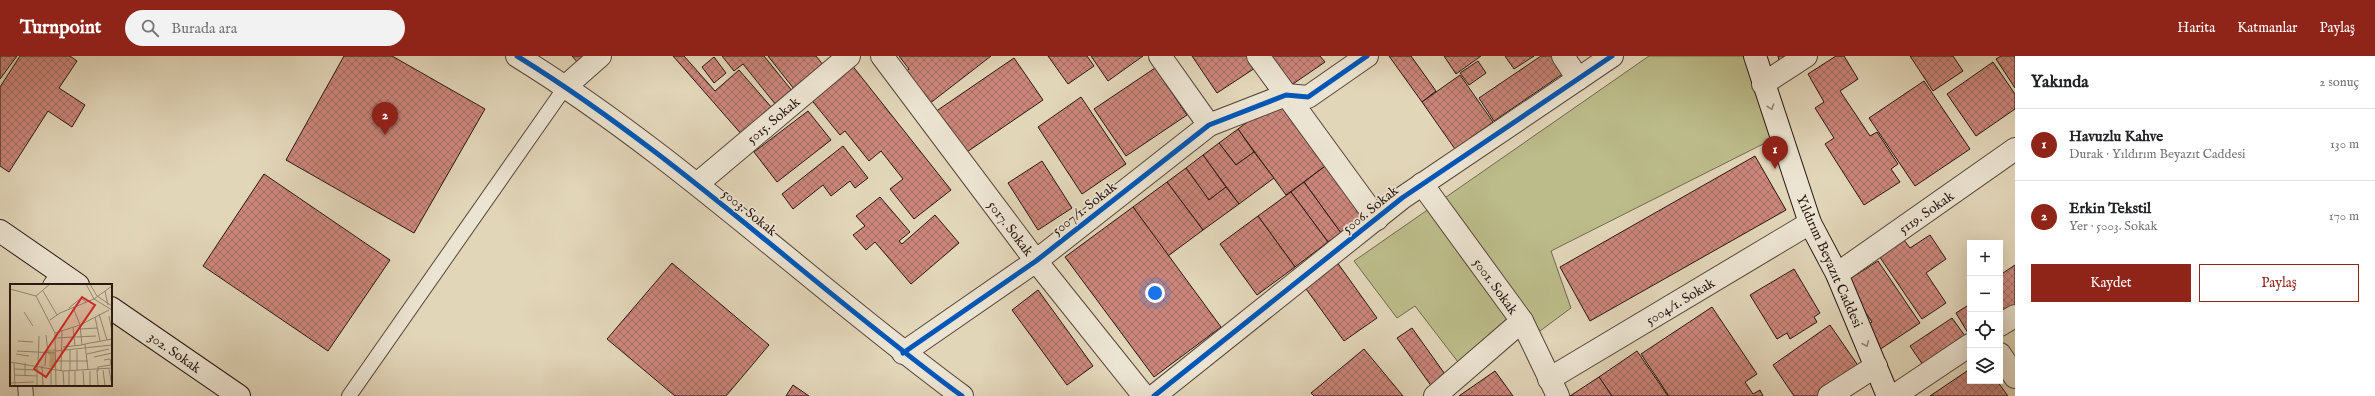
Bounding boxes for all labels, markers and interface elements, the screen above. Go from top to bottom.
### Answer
search box [125,10,405,46]
text: Turnpoint [20,16,101,40]
icon: search [139,17,161,39]
text: Burada ara [171,19,237,38]
text: Harita [2177,19,2215,37]
text: Katmanlar [2237,19,2298,37]
text: Paylaş [2320,19,2355,37]
text: Yakında [2031,72,2089,93]
text: 2 sonuç [2319,74,2359,91]
street label: 5015. Sokak [743,93,804,148]
pin: 2 [372,102,398,135]
one-way arrow [1766,103,1774,110]
text: Havuzlu Kahve [2069,127,2163,146]
pin: 1 [1762,136,1788,169]
text: 1 [2042,136,2046,153]
text: 130 m [2330,136,2359,153]
text: Durak · Yıldırım Beyazıt Caddesi [2069,146,2246,163]
street label: 5007/1. Sokak [1049,178,1121,240]
street label: 5006. Sokak [1339,182,1402,238]
street label: 5003. Sokak [718,185,781,241]
street label: 5119. Sokak [1895,187,1958,238]
street label: Yıldırım Beyazıt Caddesi [1792,192,1867,331]
street label: 5017. Sokak [983,197,1037,261]
text: Erkin Tekstil [2069,199,2151,218]
text: 2 [2041,208,2047,225]
text: 170 m [2329,208,2359,225]
text: Yer · 5003. Sokak [2069,218,2157,235]
map controls [1967,240,2003,384]
button: + [1967,240,2003,276]
street label: 5001. Sokak [1469,255,1522,319]
button: Kaydet [2031,264,2191,302]
button: Paylaş [2199,264,2359,302]
street label: 5004/1. Sokak [1643,274,1719,330]
button: − [1967,276,2003,312]
your location [1145,283,1165,303]
inset map [10,284,112,386]
button: locate [1967,312,2003,348]
street label: 302. Sokak [145,328,205,378]
one-way arrow [1862,340,1870,347]
button: layers [1967,348,2003,384]

